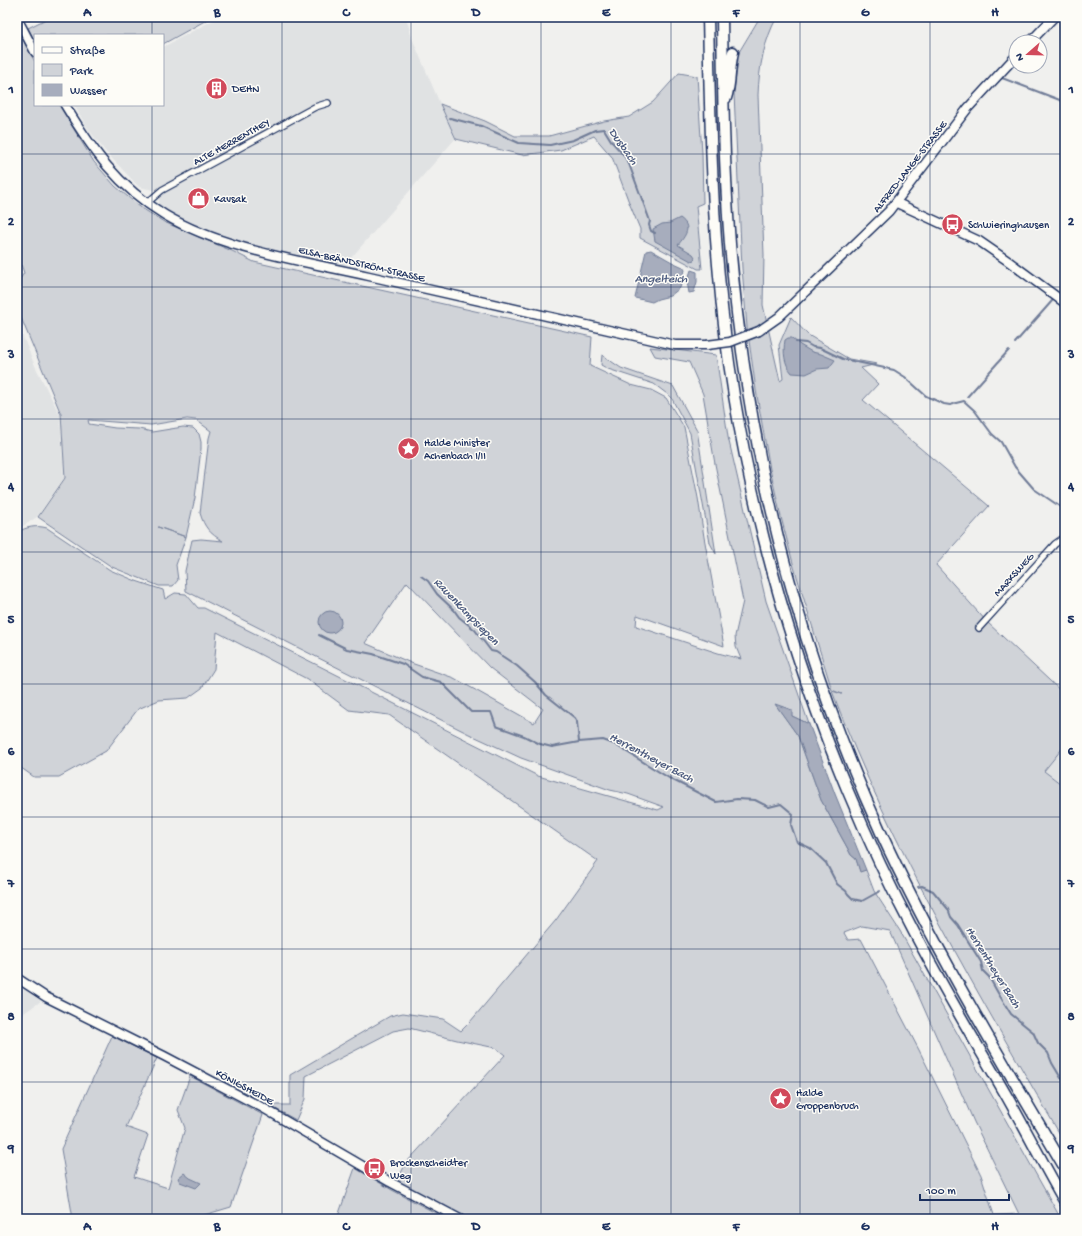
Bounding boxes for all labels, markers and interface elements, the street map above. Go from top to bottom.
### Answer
text: A [82,6,92,21]
text: B [213,6,222,21]
text: C [341,6,351,21]
text: D [471,6,481,21]
text: E [602,6,611,21]
text: F [732,6,741,21]
text: G [861,6,870,21]
text: H [991,6,999,21]
legend [34,34,164,106]
north arrow [1008,34,1048,74]
text: Straße [70,45,106,59]
text: N [1014,51,1027,62]
text: Park [69,65,95,79]
building icon: DEHN [203,75,229,101]
text: 1 [7,83,14,98]
text: 1 [1067,83,1074,98]
place label: DEHN [231,84,259,96]
text: Wasser [70,85,108,99]
street label: ALTE HERRENTHEY [192,117,272,169]
street label: ALFRED-LANGE-STRASSE [871,118,951,215]
water label: Dusbach [605,126,640,169]
shop icon: Kavsak [185,185,211,211]
place label: Kavsak [214,194,247,206]
bus stop icon: Schwieringhausen [939,211,965,237]
text: 2 [8,215,15,230]
text: 2 [1068,215,1075,230]
place label: Schwieringhausen [968,220,1050,232]
street label: ELSA-BRÄNDSTRÖM-STRASSE [297,245,427,286]
water label: Angelteich [635,273,688,287]
text: 3 [7,348,15,363]
text: 3 [1067,348,1075,363]
place icon: Halde Minister Achenbach I/II [396,435,422,461]
place label: Halde Minister Achenbach I/II [424,438,490,463]
text: 4 [7,480,15,495]
text: 4 [1067,480,1075,495]
street label: MARKSWEG [992,550,1038,599]
water label: Rauenkampsiepen [430,576,501,649]
text: 5 [8,613,15,628]
text: 5 [1068,613,1075,628]
water label: Herrentheyer Bach [607,731,696,787]
text: 6 [8,745,15,760]
text: 6 [1068,745,1075,760]
text: 7 [7,877,16,892]
text: 7 [1067,877,1076,892]
water label: Herrentheyer Bach [962,925,1023,1012]
text: 8 [7,1010,15,1025]
text: 8 [1067,1010,1075,1025]
street label: KÖNIGSHEIDE [213,1067,276,1109]
place icon: Halde Groppenbruch [768,1085,794,1111]
place label: Halde Groppenbruch [796,1088,859,1113]
text: 9 [7,1142,15,1157]
text: 9 [1067,1142,1075,1157]
bus stop icon: Brockenscheidter Weg [361,1155,387,1181]
place label: Brockenscheidter Weg [389,1158,468,1183]
scale bar [920,1176,1009,1202]
text: 100 m [925,1185,956,1199]
text: A [82,1220,92,1235]
text: B [213,1220,222,1235]
text: C [341,1220,351,1235]
text: D [471,1220,481,1235]
text: E [602,1220,611,1235]
text: F [732,1220,741,1235]
text: G [861,1220,870,1235]
text: H [991,1220,999,1235]

